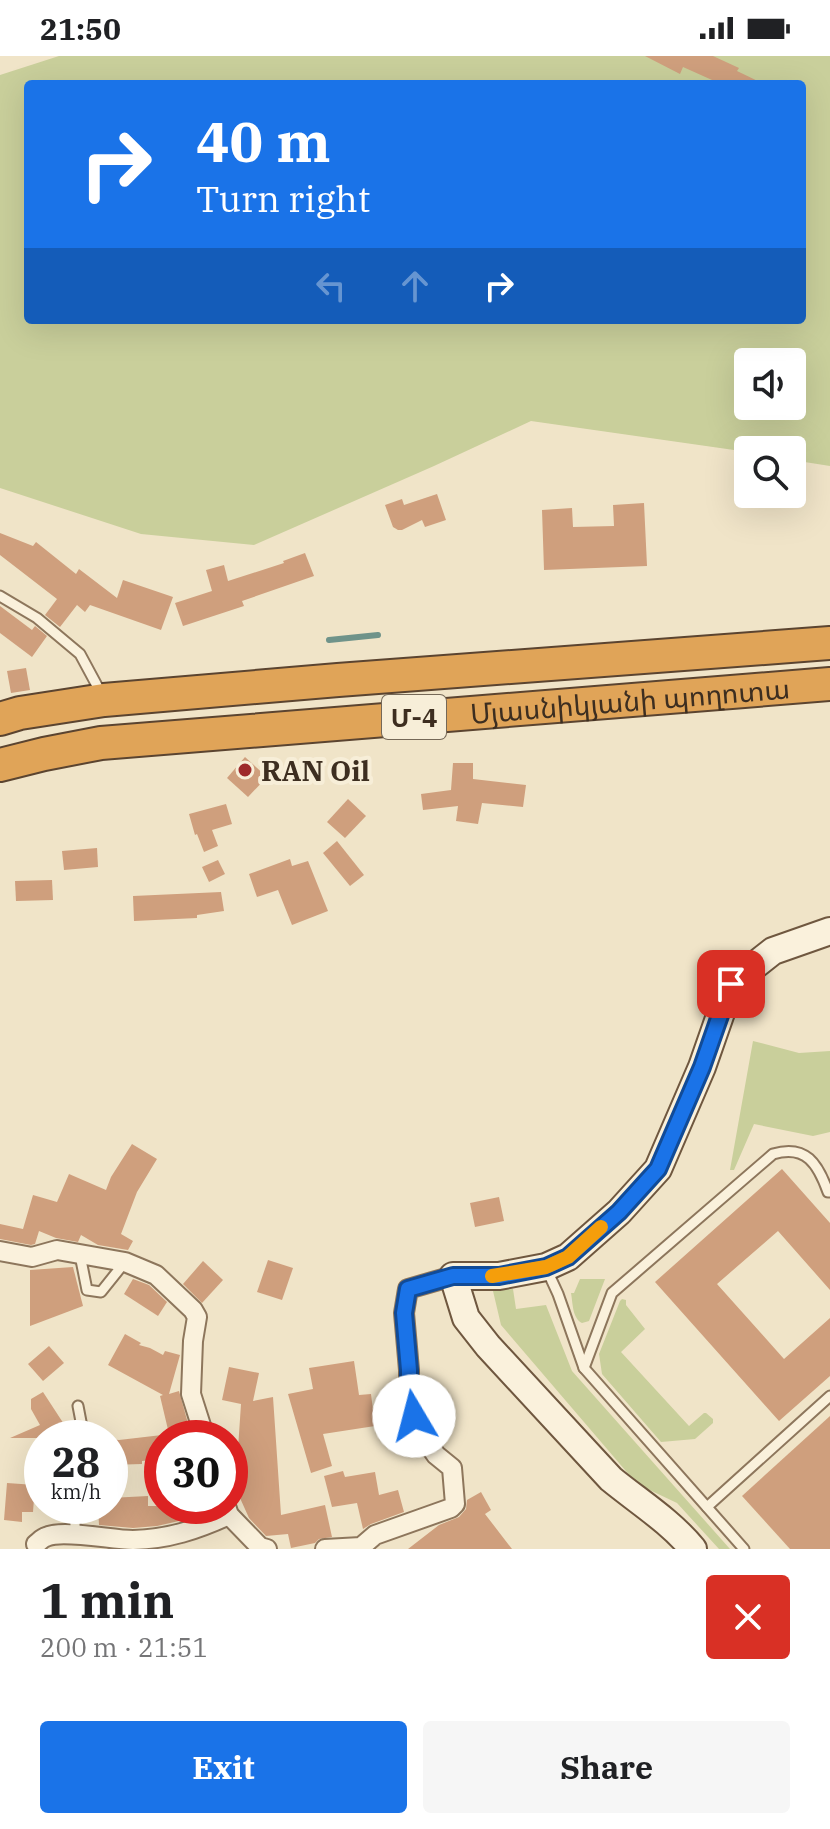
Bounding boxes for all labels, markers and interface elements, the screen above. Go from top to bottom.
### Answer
text: 21:50 [40,9,121,48]
text: 40 m [196,105,331,177]
icon: right [64,112,168,216]
text: Turn right [196,175,370,222]
icon: left [309,264,353,308]
icon: ahead [393,264,437,308]
icon: right [477,264,521,308]
map controls [734,348,806,508]
button: sound [734,348,806,420]
button: search [734,436,806,508]
street label: Մյասնիկյանի պողոտա [469,669,791,732]
road number: Մ-4 [382,695,446,739]
place label: RAN Oil [261,752,370,789]
marker: RAN Oil [236,761,254,779]
pin [697,950,765,1018]
icon: arrive [709,962,753,1006]
position arrow [372,1374,456,1458]
speed limit sign: 30 [144,1420,248,1524]
text: 28 [52,1436,100,1488]
text: km/h [51,1478,101,1505]
text: 1 min [40,1569,174,1631]
button: close [706,1575,790,1659]
text: 200 m · 21:51 [40,1630,208,1664]
button: Exit [40,1721,407,1813]
button: Share [423,1721,790,1813]

